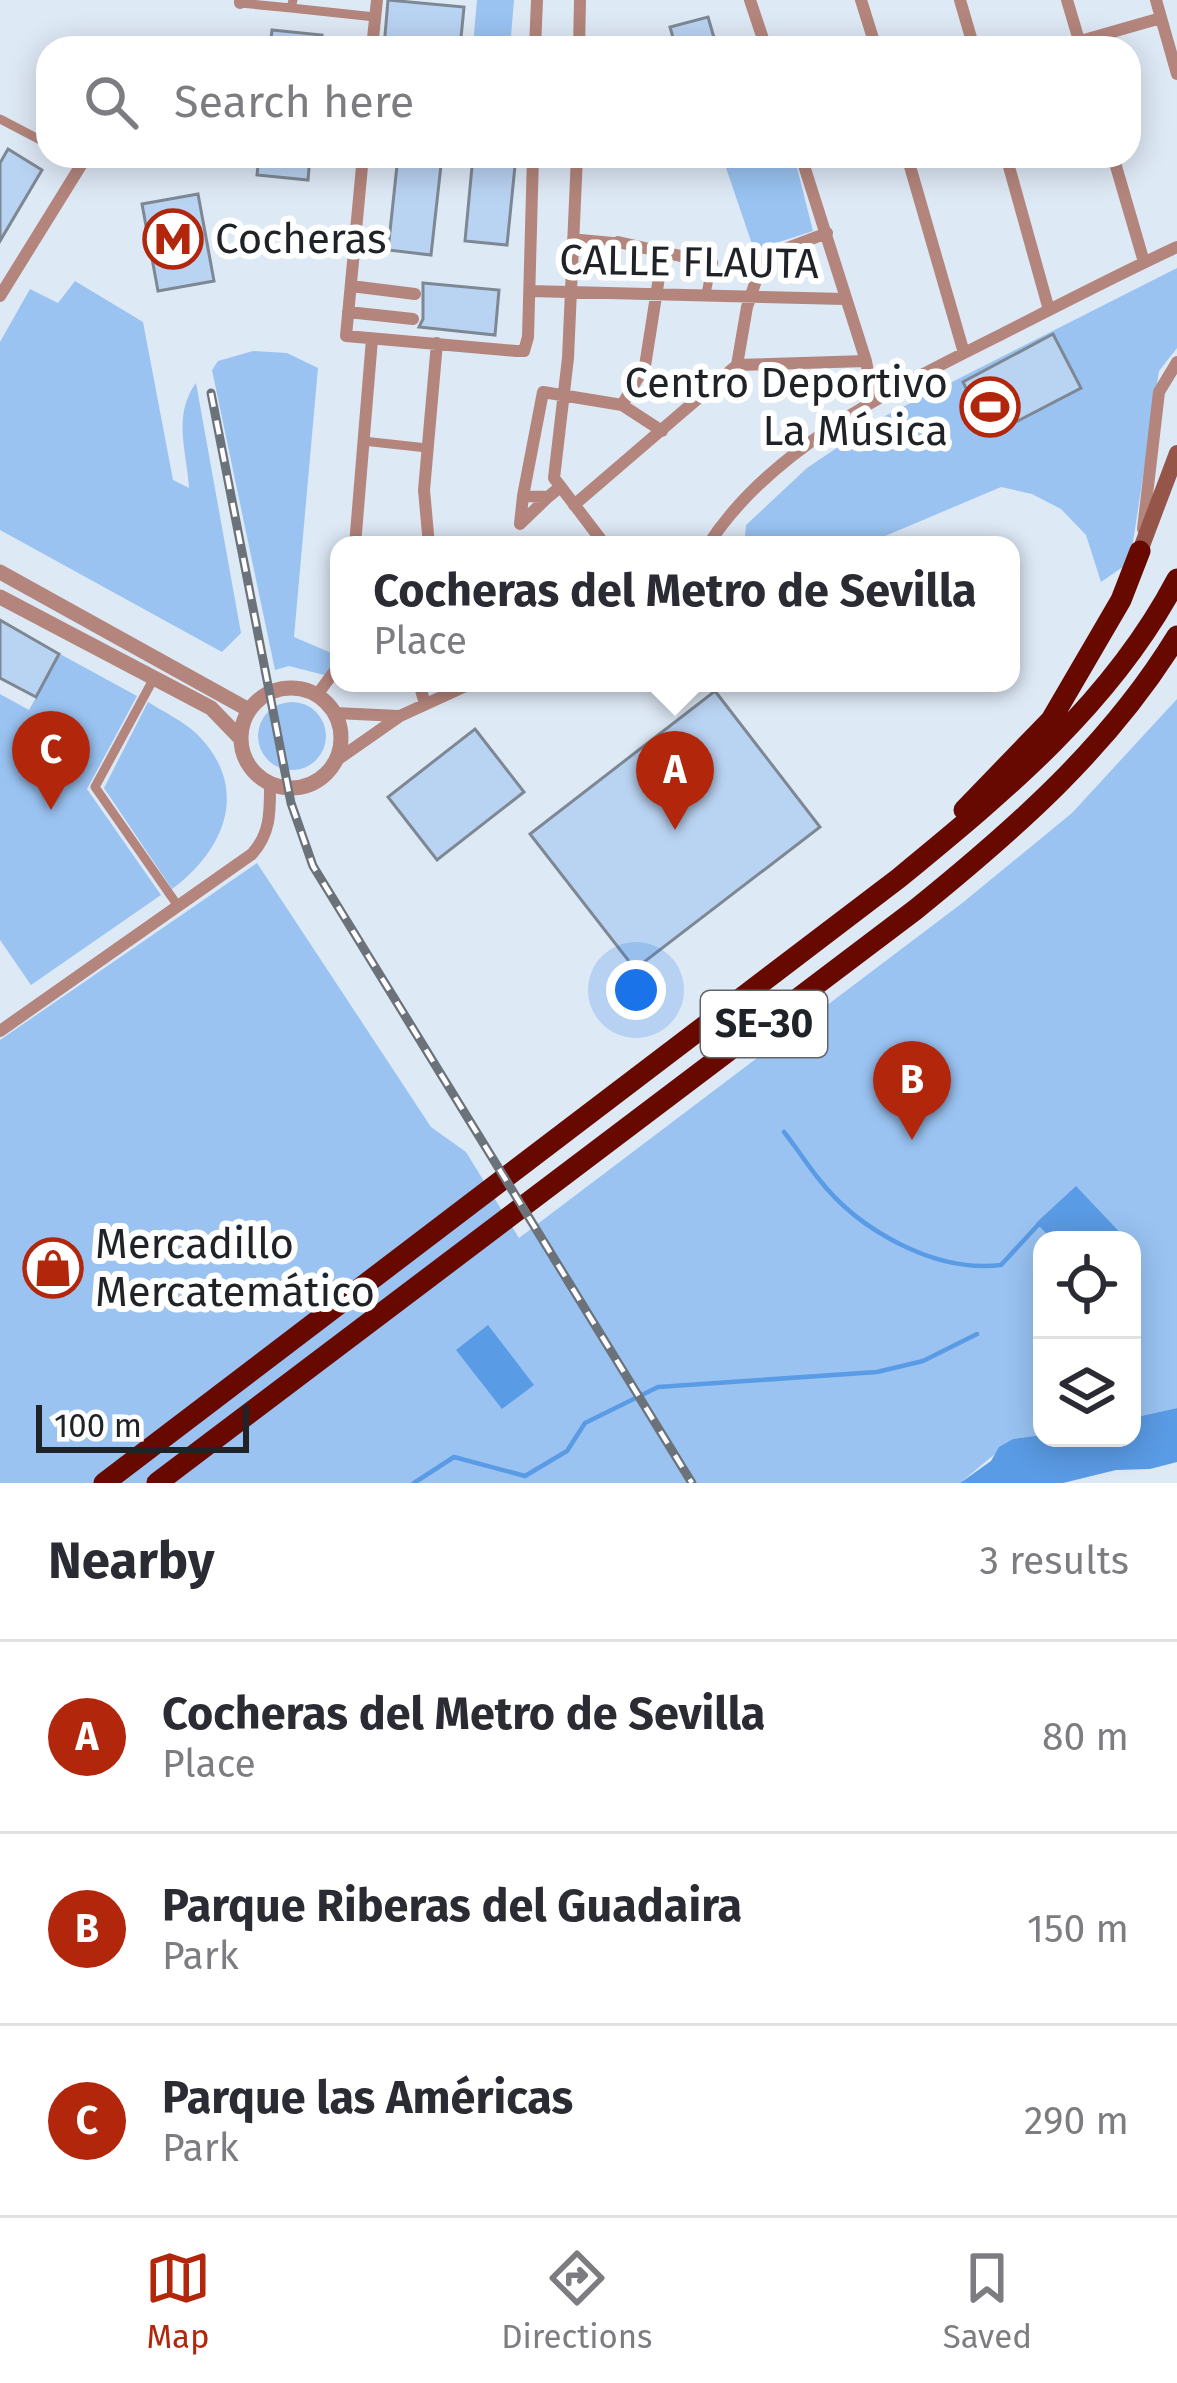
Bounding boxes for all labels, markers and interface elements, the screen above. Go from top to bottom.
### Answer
search box [36,36,1141,168]
icon: search [78,69,144,135]
text: Search here [174,75,414,129]
metro station icon: Cocheras [142,208,204,270]
place label: Cocheras [215,214,387,264]
street label: CALLE FLAUTA [559,235,819,289]
place label: Centro Deportivo La Música [624,358,948,456]
sports icon: Centro Deportivo La Música [959,376,1021,438]
popup [330,536,1020,692]
text: Cocheras del Metro de Sevilla [373,564,977,618]
text: Place [373,618,467,664]
pin: C [12,711,90,810]
pin: A [636,731,714,830]
your location [606,960,666,1020]
road number: SE-30 [701,991,827,1057]
pin: B [873,1041,951,1140]
place label: Mercadillo Mercatemático [95,1219,375,1317]
map controls [1033,1231,1141,1447]
button: locate [1033,1231,1141,1339]
shop icon: Mercadillo Mercatemático [22,1237,84,1299]
button: layers [1033,1339,1141,1447]
scale bar [36,1399,249,1452]
text: 100 m [54,1406,142,1446]
text: Nearby [48,1530,214,1592]
text: 3 results [979,1538,1129,1584]
text: Cocheras del Metro de Sevilla [162,1687,765,1741]
text: A [75,1714,99,1760]
text: 80 m [1042,1714,1129,1760]
text: Place [162,1741,256,1787]
text: Parque Riberas del Guadaira [162,1879,742,1933]
text: B [75,1906,99,1952]
text: 150 m [1027,1906,1129,1952]
text: Park [162,1933,239,1979]
text: Parque las Américas [162,2071,573,2125]
text: C [76,2098,98,2144]
text: 290 m [1024,2098,1129,2144]
text: Park [162,2125,239,2171]
tab: Map [145,2245,211,2357]
tab: Directions [501,2245,653,2357]
tab: Saved [943,2245,1032,2357]

